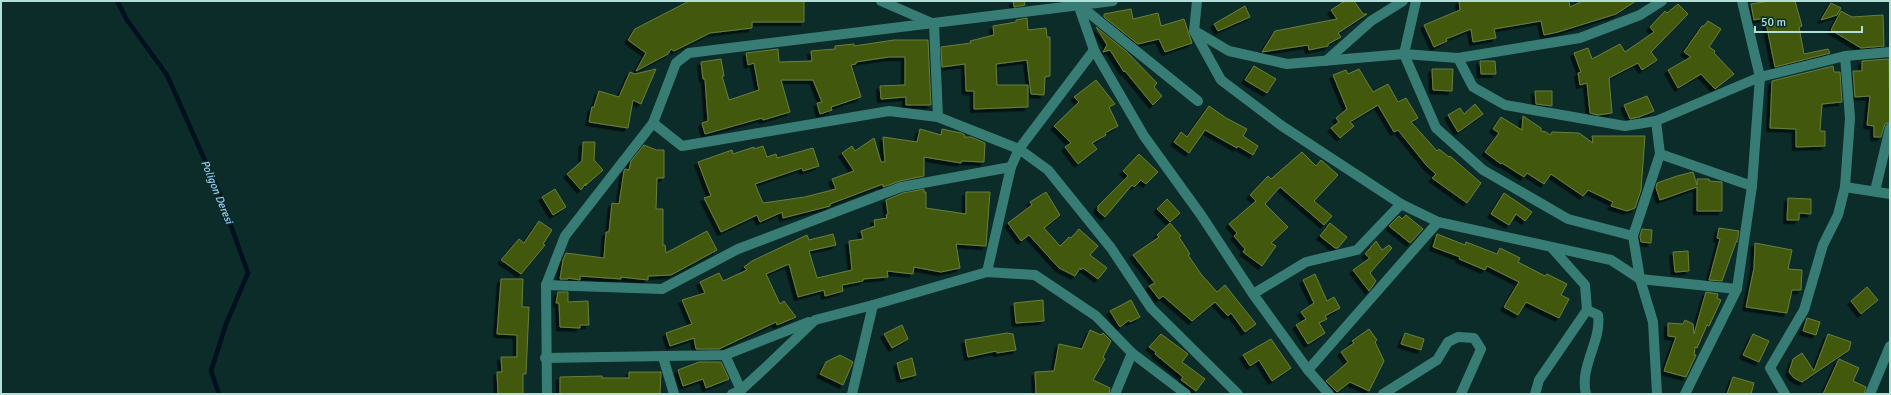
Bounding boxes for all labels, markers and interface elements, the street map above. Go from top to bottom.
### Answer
scale bar [1755,8,1862,34]
text: 50 m [1761,15,1786,30]
water label: Poligon Deresi [198,158,236,227]

